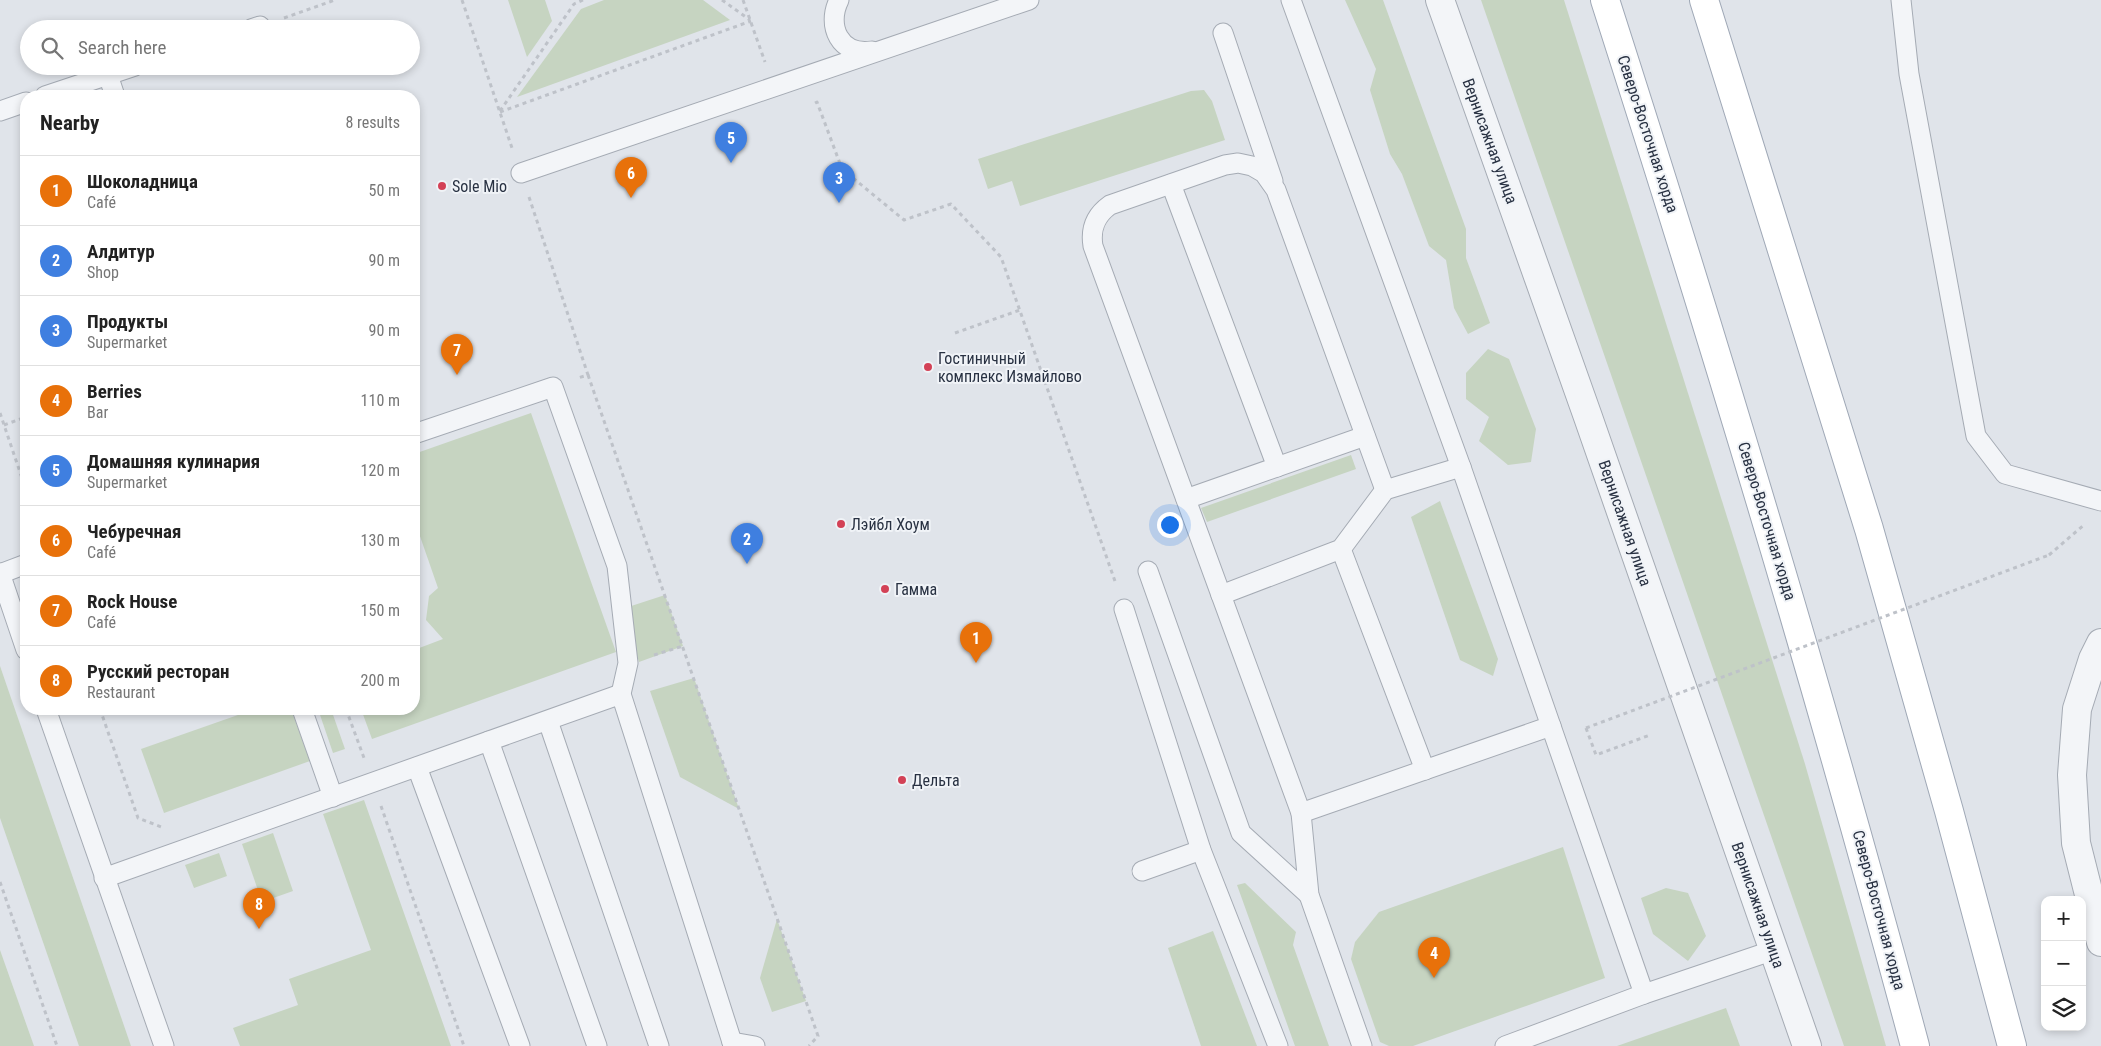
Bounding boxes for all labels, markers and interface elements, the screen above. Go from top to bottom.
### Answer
search box [20,20,420,75]
icon: search [38,34,66,62]
text: Search here [78,36,166,59]
street label: Северо-Восточная хорда [1614,53,1682,215]
street label: Вернисажная улица [1459,76,1521,206]
text: Nearby [40,111,99,135]
text: 8 results [345,113,400,132]
pin: 5 [715,122,747,163]
pin: 6 [615,157,647,198]
pin: 3 [823,162,855,203]
text: Шоколадница [87,170,198,193]
place label: Sole Mio [452,177,507,196]
marker: Sole Mio [436,180,448,192]
text: 1 [52,181,60,200]
text: 50 m [368,181,400,200]
text: Café [87,193,116,212]
text: Алдитур [87,240,155,263]
text: 2 [52,251,60,270]
text: 90 m [368,251,400,270]
text: Shop [87,263,119,282]
text: Продукты [87,310,168,333]
text: 3 [52,321,60,340]
text: 90 m [368,321,400,340]
text: Supermarket [87,333,167,352]
pin: 7 [441,334,473,375]
place label: Гостиничный комплекс Измайлово [938,349,1082,386]
marker: Гостиничный комплекс Измайлово [922,361,934,373]
text: Berries [87,380,142,403]
text: 4 [52,391,60,410]
text: 110 m [361,391,400,410]
text: Bar [87,403,108,422]
street label: Северо-Восточная хорда [1734,440,1800,602]
text: Домашняя кулинария [87,450,260,473]
street label: Вернисажная улица [1595,458,1655,588]
text: 5 [52,461,60,480]
text: 120 m [361,461,400,480]
text: Supermarket [87,473,167,492]
your location [1157,512,1183,538]
place label: Лэйбл Хоум [851,515,930,534]
marker: Лэйбл Хоум [835,518,847,530]
text: Чебуречная [87,520,181,543]
pin: 2 [731,523,763,564]
text: 6 [52,531,60,550]
text: 130 m [361,531,400,550]
text: Café [87,543,116,562]
place label: Гамма [895,580,937,599]
marker: Гамма [879,583,891,595]
text: Rock House [87,590,177,613]
text: 7 [52,601,60,620]
text: 150 m [361,601,400,620]
text: Café [87,613,116,632]
pin: 1 [960,622,992,663]
text: Русский ресторан [87,660,230,683]
text: 8 [52,671,60,690]
text: 200 m [361,671,400,690]
text: Restaurant [87,683,155,702]
place label: Дельта [912,771,960,790]
marker: Дельта [896,774,908,786]
street label: Северо-Восточная хорда [1849,828,1909,992]
street label: Вернисажная улица [1728,840,1788,970]
pin: 8 [243,888,275,929]
map controls [2041,896,2086,1031]
button: + [2041,896,2086,941]
pin: 4 [1418,937,1450,978]
button: − [2041,941,2086,986]
button: layers [2041,986,2086,1031]

